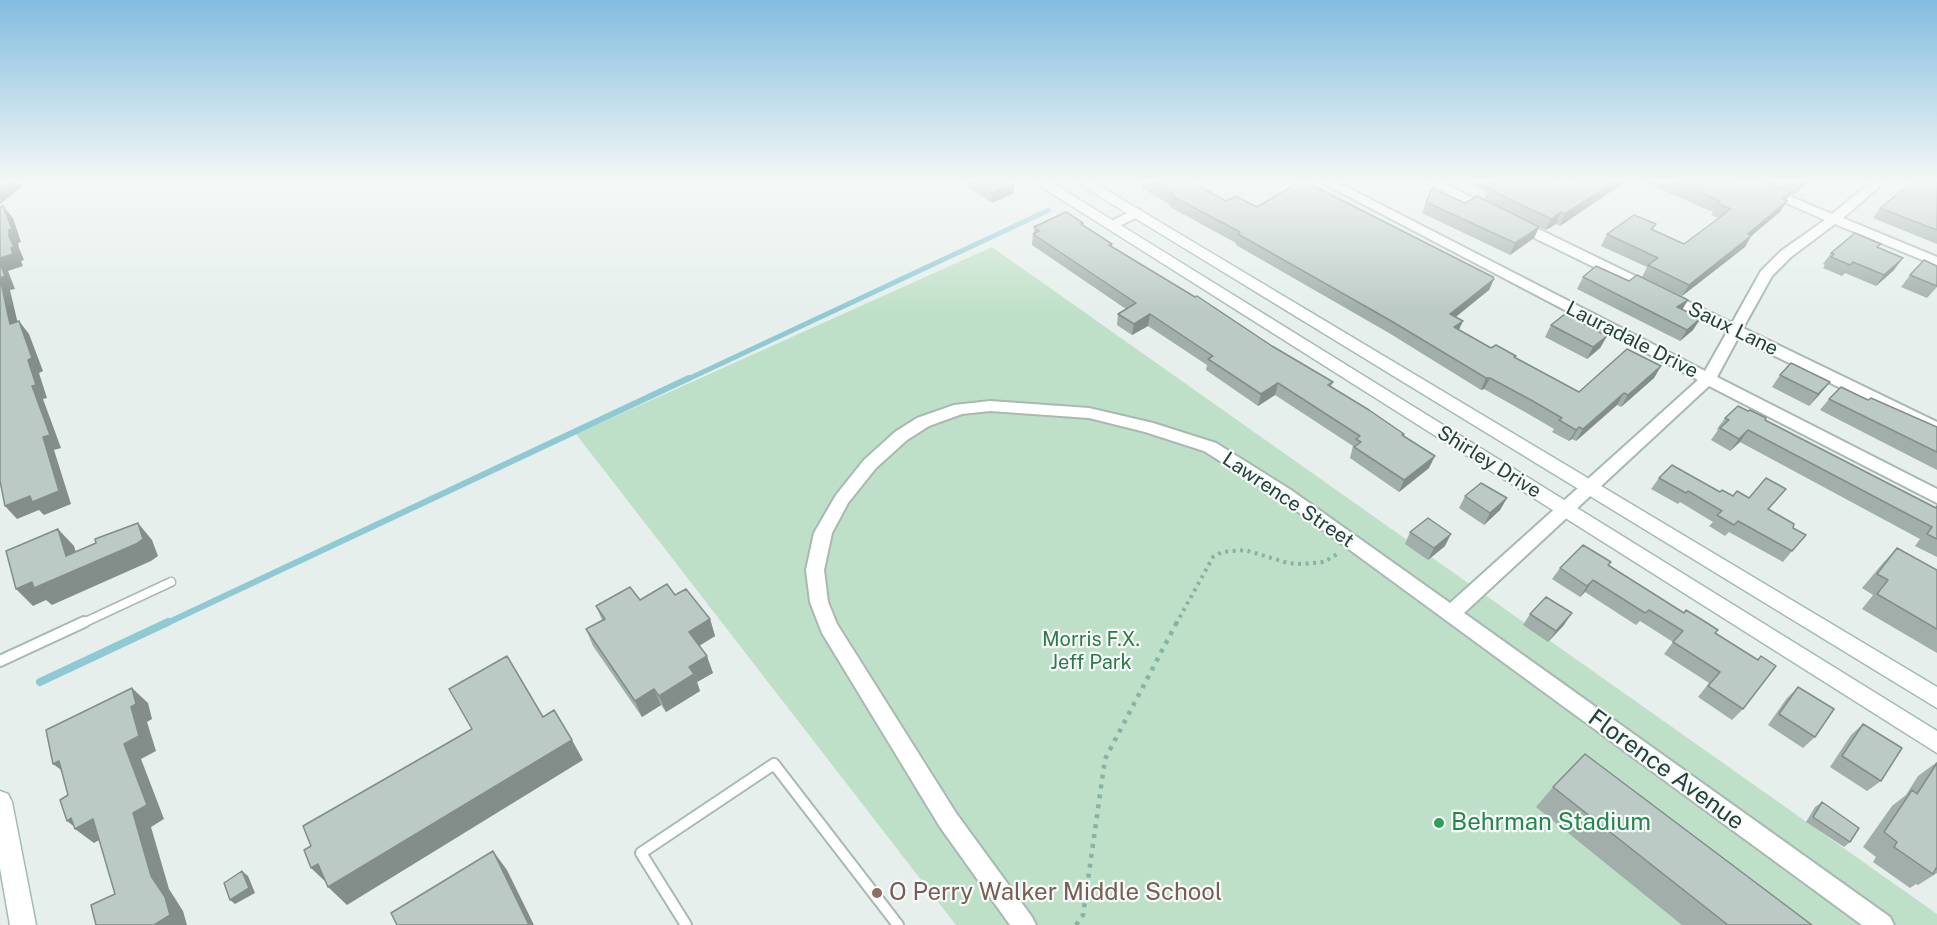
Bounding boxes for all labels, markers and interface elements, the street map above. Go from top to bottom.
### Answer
street label: Lauradale Drive [1562,296,1702,384]
street label: Saux Lane [1684,297,1782,361]
street label: Shirley Drive [1433,421,1545,503]
street label: Lawrence Street [1218,447,1358,553]
park label: Morris F.X. Jeff Park [1042,628,1140,675]
street label: Florence Avenue [1582,704,1750,836]
place label: Behrman Stadium [1451,809,1651,837]
marker: Behrman Stadium [1432,816,1446,830]
place label: O Perry Walker Middle School [889,879,1222,907]
marker: O Perry Walker Middle School [870,886,884,900]

